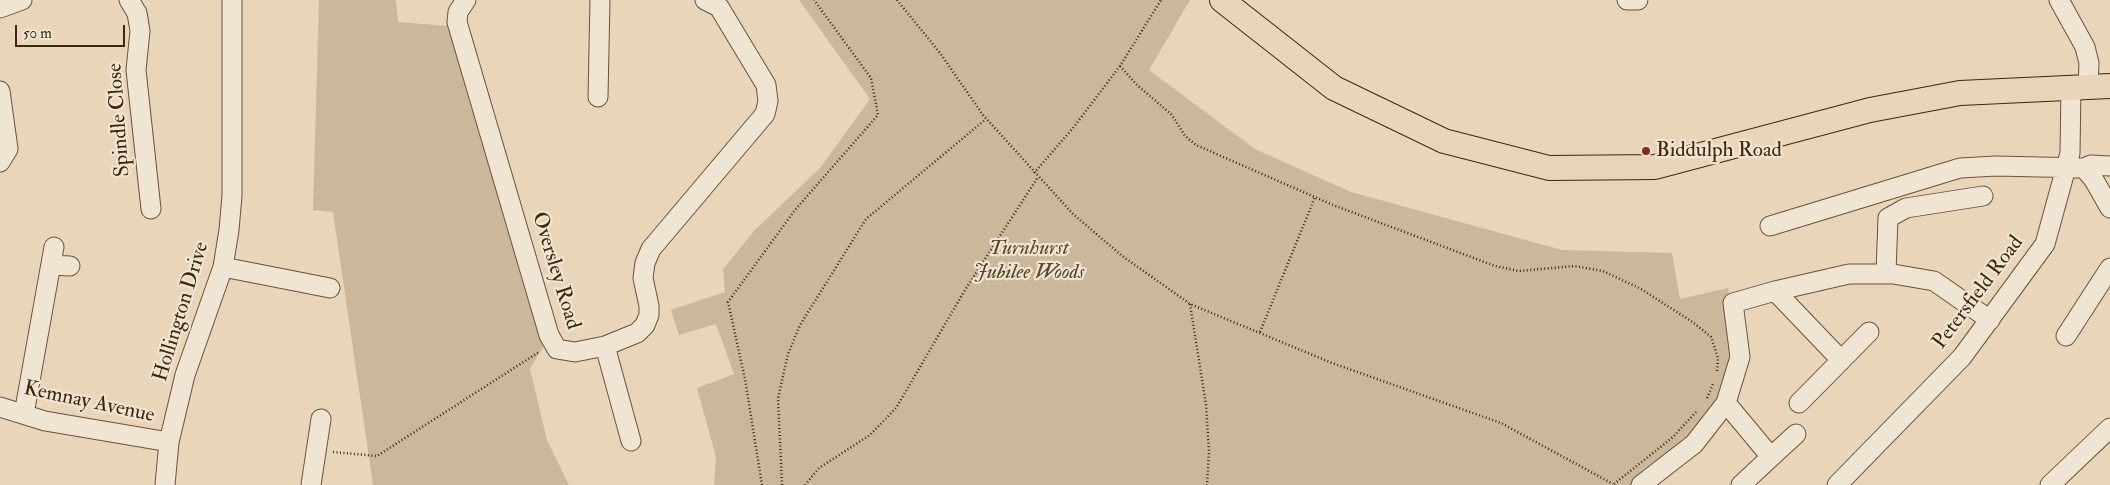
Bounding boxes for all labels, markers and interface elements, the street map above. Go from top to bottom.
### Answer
scale bar [18,15,128,47]
text: 50 m [23,24,52,43]
street label: Spindle Close [103,62,137,178]
place label: Biddulph Road [1656,138,1782,164]
marker: Biddulph Road [1640,145,1652,157]
street label: Oversley Road [525,209,585,333]
street label: Petersfield Road [1928,231,2030,355]
park label: Turnhurst Jubilee Woods [974,236,1084,286]
street label: Hollington Drive [149,239,215,385]
street label: Kemnay Avenue [21,377,157,429]

